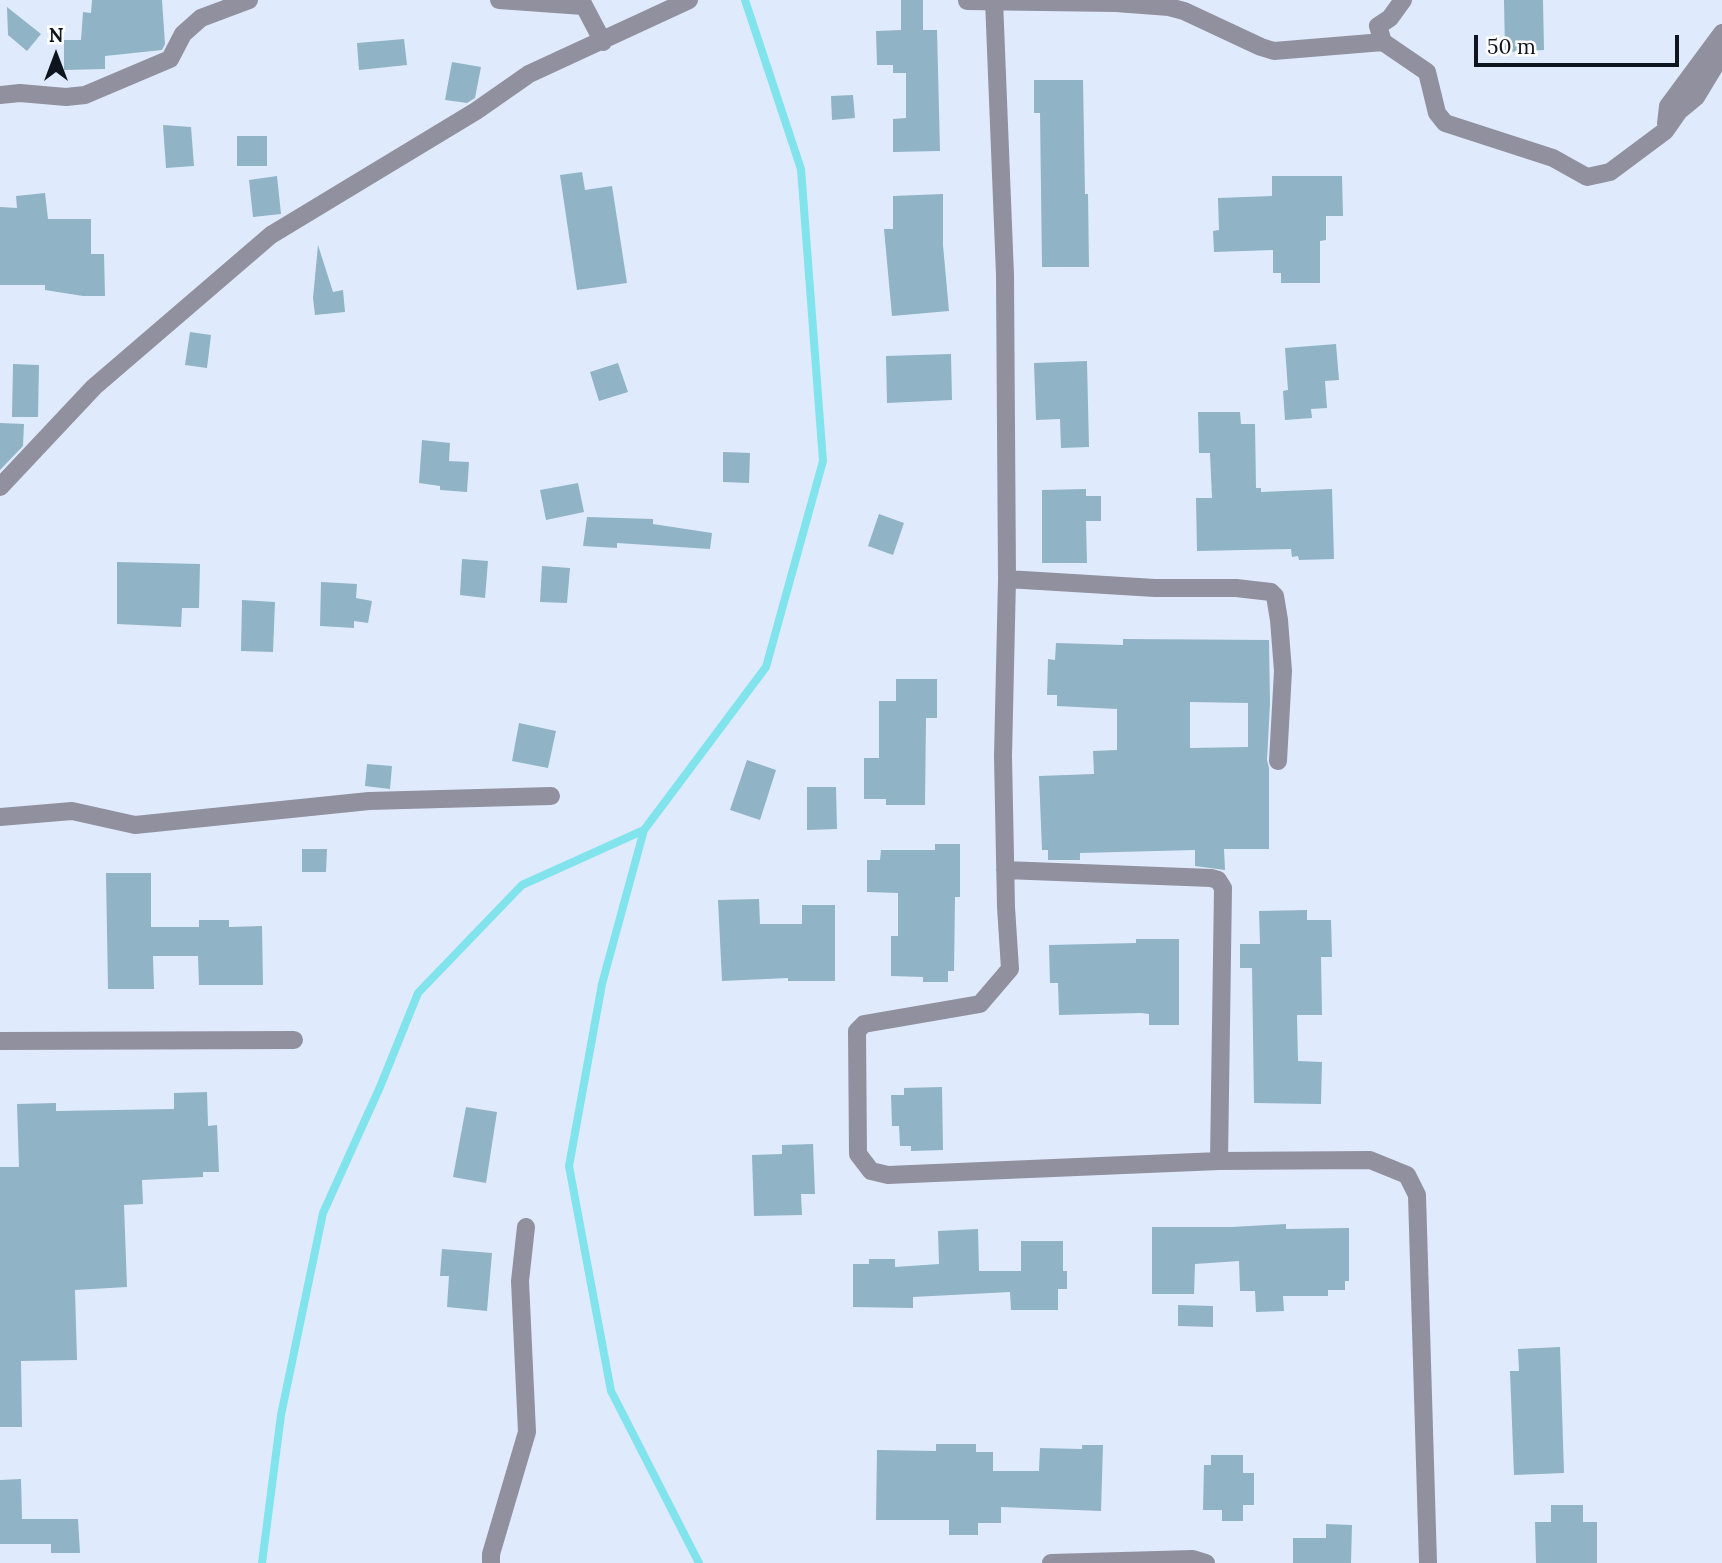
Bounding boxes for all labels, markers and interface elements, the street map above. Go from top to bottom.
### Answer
north arrow [21,21,91,91]
scale bar [1477,21,1682,65]
text: N [49,23,63,47]
text: 50 m [1487,33,1536,60]

